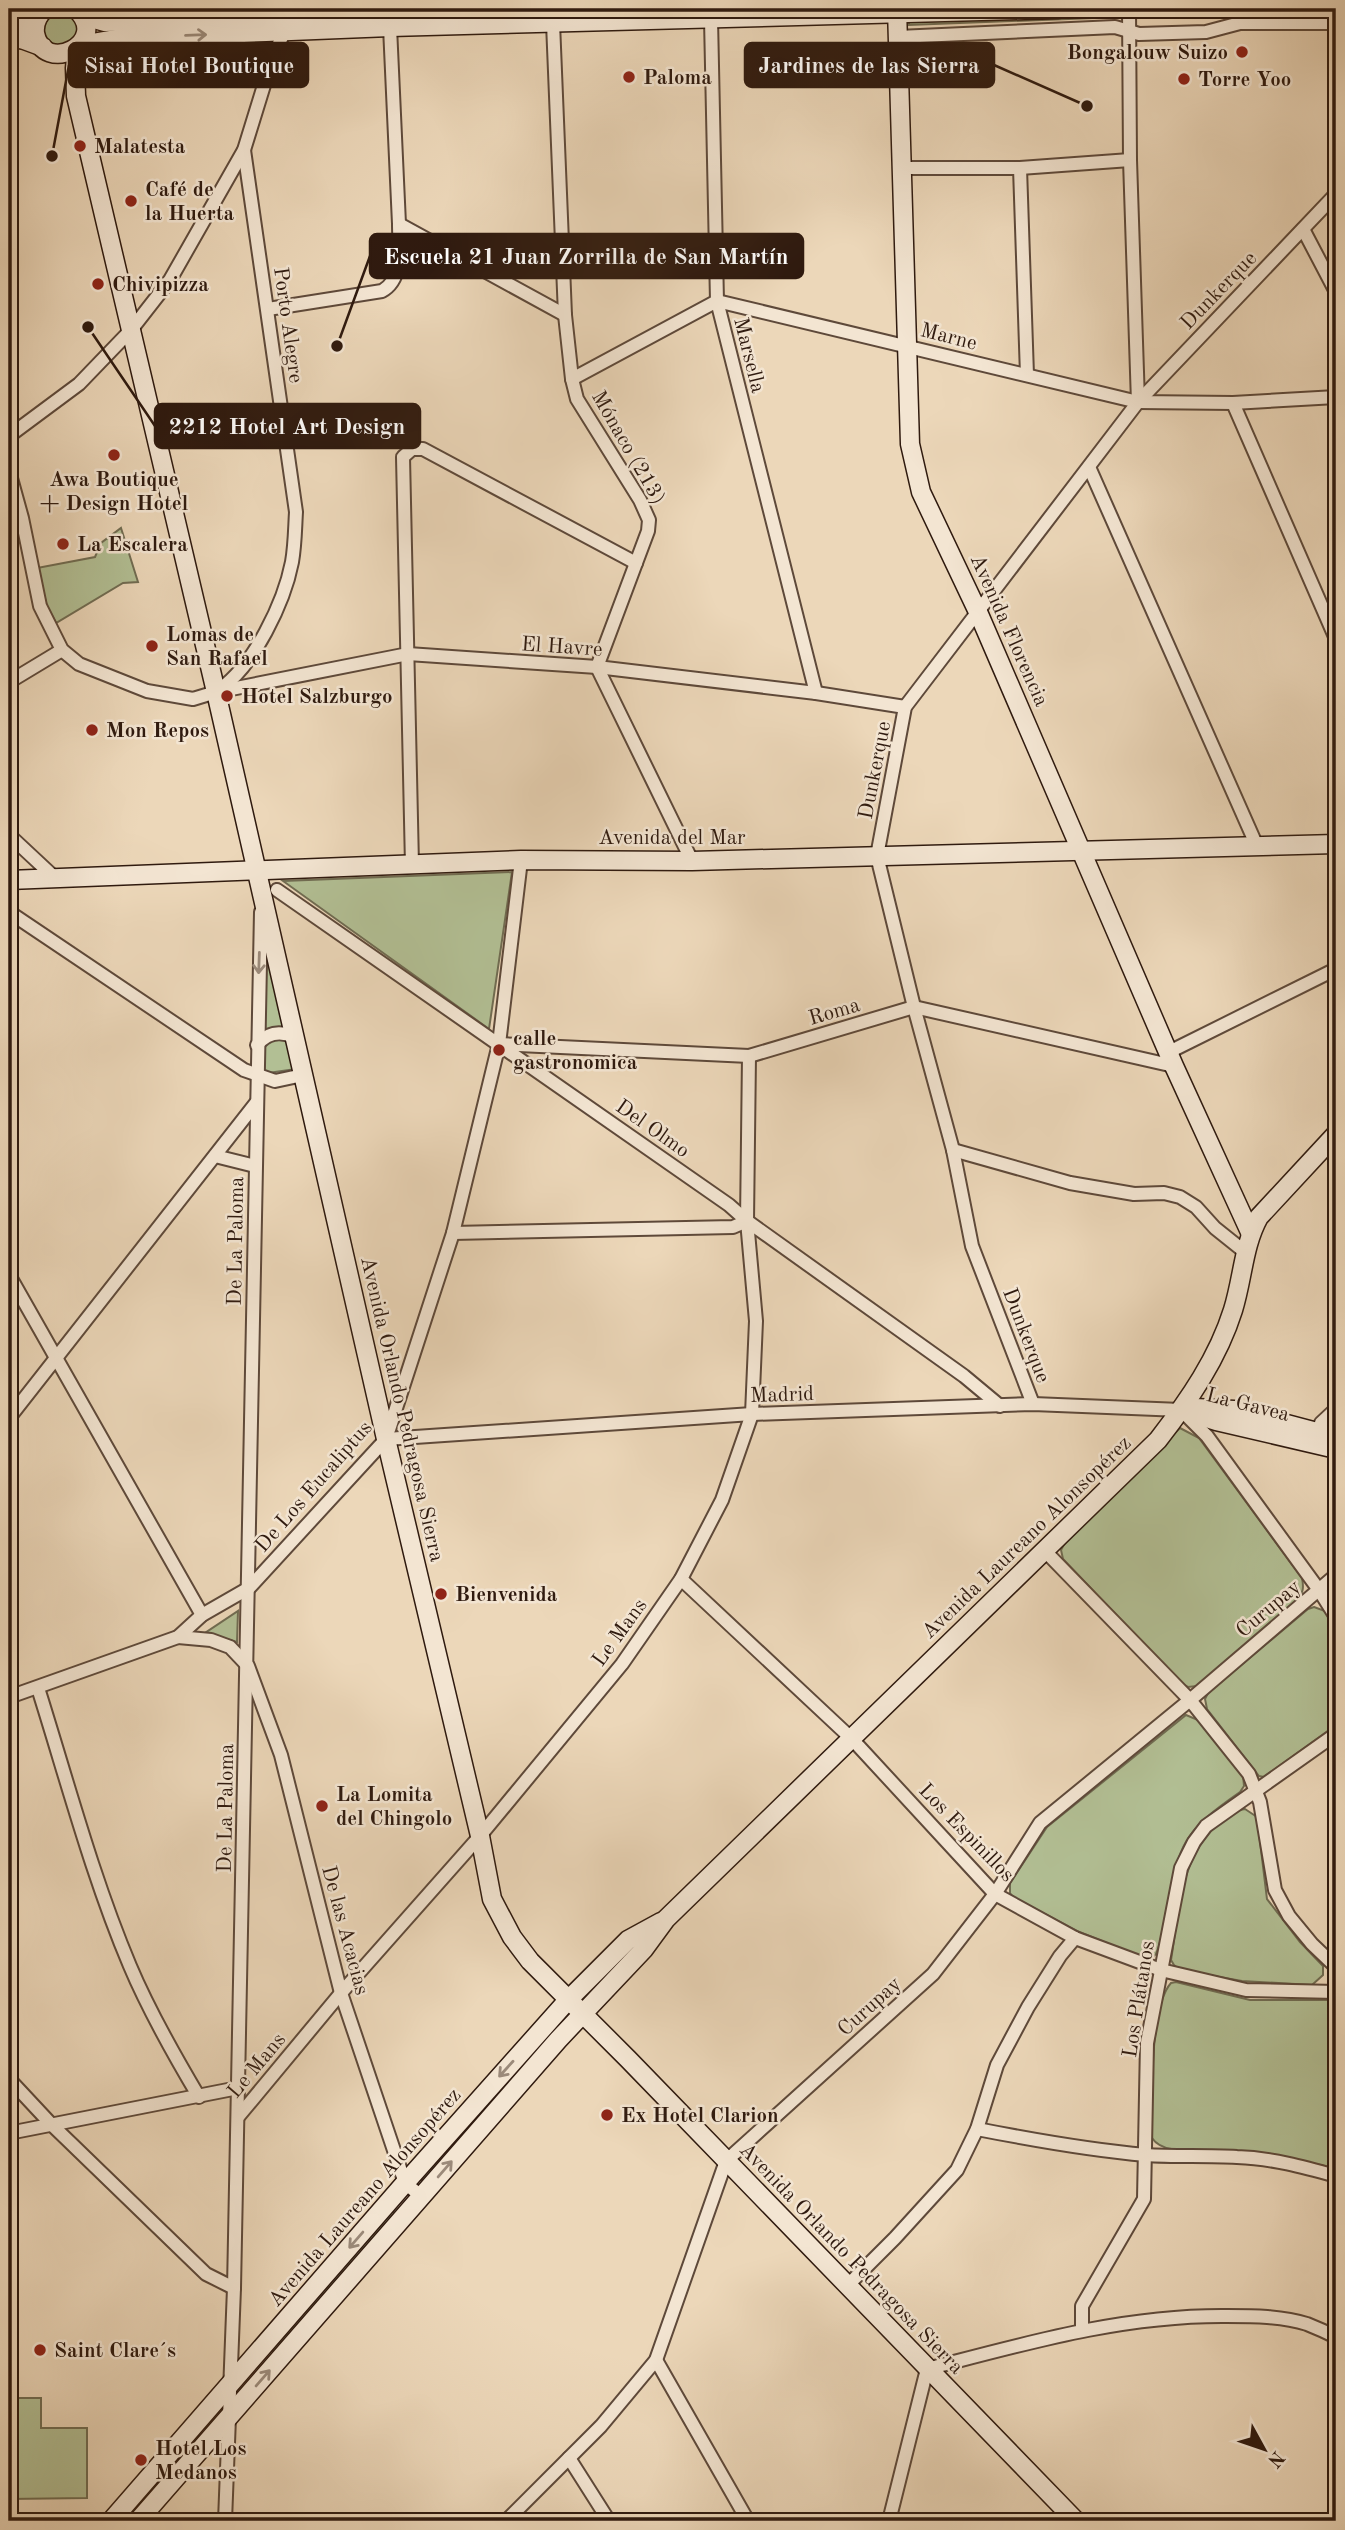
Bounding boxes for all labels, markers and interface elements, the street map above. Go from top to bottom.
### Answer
one-way arrow [184,29,207,42]
callout: Sisai Hotel Boutique [69,43,308,87]
callout: Jardines de las Sierra [745,43,994,87]
place label: Bongalouw Suizo [1067,43,1228,64]
marker: Bongalouw Suizo [1234,44,1250,60]
text: Sisai Hotel Boutique [84,55,294,78]
text: Jardines de las Sierra [758,55,980,78]
place label: Paloma [643,68,712,89]
marker: Paloma [621,69,637,85]
place label: Torre Yoo [1198,70,1291,91]
marker: Torre Yoo [1176,71,1192,87]
place label: Malatesta [94,137,186,158]
marker: Malatesta [72,138,88,154]
place label: Café de la Huerta [145,180,235,225]
marker: Café de la Huerta [123,193,139,209]
callout: Escuela 21 Juan Zorrilla de San Martín [370,234,803,278]
text: Escuela 21 Juan Zorrilla de San Martín [384,246,789,269]
street label: Dunkerque [1177,248,1261,334]
street label: Porto Alegre [269,266,306,385]
place label: Chivipizza [112,275,209,296]
marker: Chivipizza [90,276,106,292]
street label: Marsella [729,315,768,395]
street label: Marne [918,320,979,355]
street label: Mónaco (213) [587,387,669,508]
callout: 2212 Hotel Art Design [155,404,420,448]
text: 2212 Hotel Art Design [169,416,405,439]
marker: Awa Boutique + Design Hotel [106,447,122,463]
place label: Awa Boutique + Design Hotel [40,470,188,515]
place label: La Escalera [77,535,188,556]
marker: La Escalera [55,536,71,552]
street label: Avenida Florencia [966,552,1052,710]
place label: Lomas de San Rafael [166,625,268,670]
street label: El Havre [520,634,603,661]
marker: Lomas de San Rafael [144,638,160,654]
place label: Hotel Salzburgo [241,687,393,708]
marker: Hotel Salzburgo [219,688,235,704]
street label: Dunkerque [856,719,895,821]
place label: Mon Repos [106,721,209,742]
marker: Mon Repos [84,722,100,738]
street label: Avenida del Mar [598,828,746,849]
one-way arrow [253,952,266,975]
street label: Roma [806,995,863,1030]
place label: calle gastronomica [513,1029,638,1074]
marker: calle gastronomica [491,1042,507,1058]
street label: Del Olmo [611,1096,693,1162]
street label: De La Paloma [225,1176,248,1306]
street label: Avenida Orlando Pedragosa Sierra [356,1255,447,1564]
street label: Dunkerque [998,1285,1053,1386]
street label: Madrid [750,1384,815,1407]
street label: La Gavea [1204,1385,1292,1426]
street label: De Los Eucaliptus [252,1417,377,1557]
street label: Avenida Laureano Alonsopérez [918,1433,1136,1643]
street label: Curupay [1233,1576,1305,1642]
place label: Bienvenida [455,1585,558,1606]
marker: Bienvenida [433,1586,449,1602]
street label: Le Mans [589,1595,652,1671]
street label: De La Paloma [215,1743,238,1873]
street label: Los Espinillos [914,1780,1018,1886]
place label: La Lomita del Chingolo [336,1785,452,1830]
marker: La Lomita del Chingolo [314,1798,330,1814]
street label: De las Acacias [317,1864,372,1997]
street label: Los Plátanos [1120,1939,1159,2059]
street label: Curupay [834,1973,906,2041]
street label: Le Mans [224,2029,290,2103]
one-way arrow [498,2060,515,2077]
street label: Avenida Laureano Alonsopérez [265,2085,465,2311]
place label: Ex Hotel Clarion [621,2106,779,2127]
marker: Ex Hotel Clarion [599,2107,615,2123]
street label: Avenida Orlando Pedragosa Sierra [735,2139,967,2379]
one-way arrow [437,2160,453,2178]
one-way arrow [348,2230,364,2248]
place label: Saint Clare´s [54,2341,176,2362]
marker: Saint Clare´s [32,2342,48,2358]
one-way arrow [255,2369,271,2387]
north arrow [1230,2414,1300,2484]
place label: Hotel Los Medanos [155,2439,246,2484]
text: N [1263,2447,1287,2470]
marker: Hotel Los Medanos [133,2452,149,2468]

